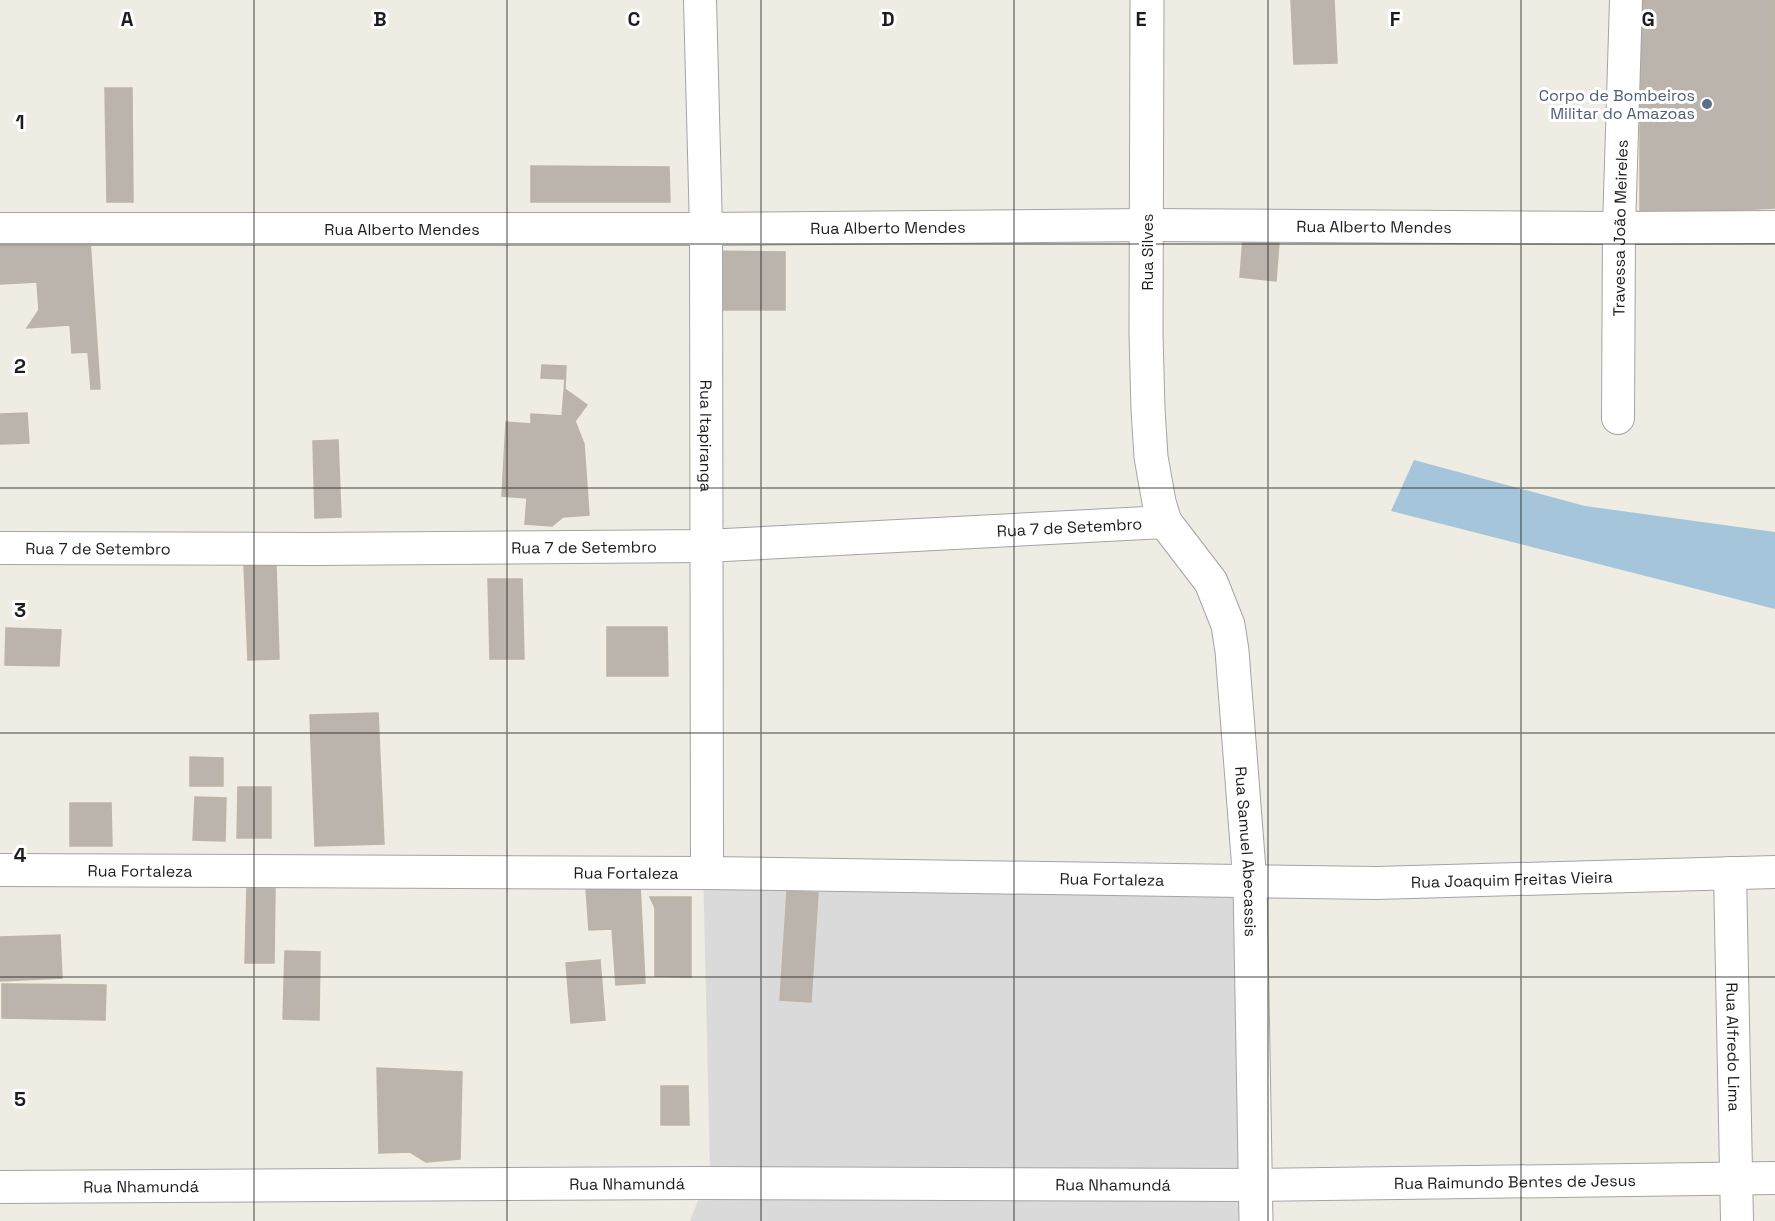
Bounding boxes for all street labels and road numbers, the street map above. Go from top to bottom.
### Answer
street label: Travessa João Meireles [1608,139,1632,317]
street label: Rua Silves [1137,213,1158,291]
street label: Rua Alberto Mendes [1296,215,1452,237]
street label: Rua Alberto Mendes [810,216,966,239]
street label: Rua Alberto Mendes [324,219,480,240]
street label: Rua Itapiranga [696,380,717,492]
street label: Rua 7 de Setembro [996,513,1143,541]
street label: Rua 7 de Setembro [511,536,657,558]
street label: Rua 7 de Setembro [25,538,171,559]
street label: Rua Samuel Abecassis [1230,766,1261,937]
street label: Rua Fortaleza [88,860,192,881]
street label: Rua Fortaleza [574,862,678,883]
street label: Rua Joaquim Freitas Vieira [1411,866,1613,893]
street label: Rua Fortaleza [1059,868,1165,890]
street label: Rua Alfredo Lima [1722,982,1745,1112]
street label: Rua Raimundo Bentes de Jesus [1394,1169,1636,1194]
street label: Rua Nhamundá [569,1173,685,1194]
street label: Rua Nhamundá [1055,1174,1171,1195]
street label: Rua Nhamundá [83,1175,199,1197]

